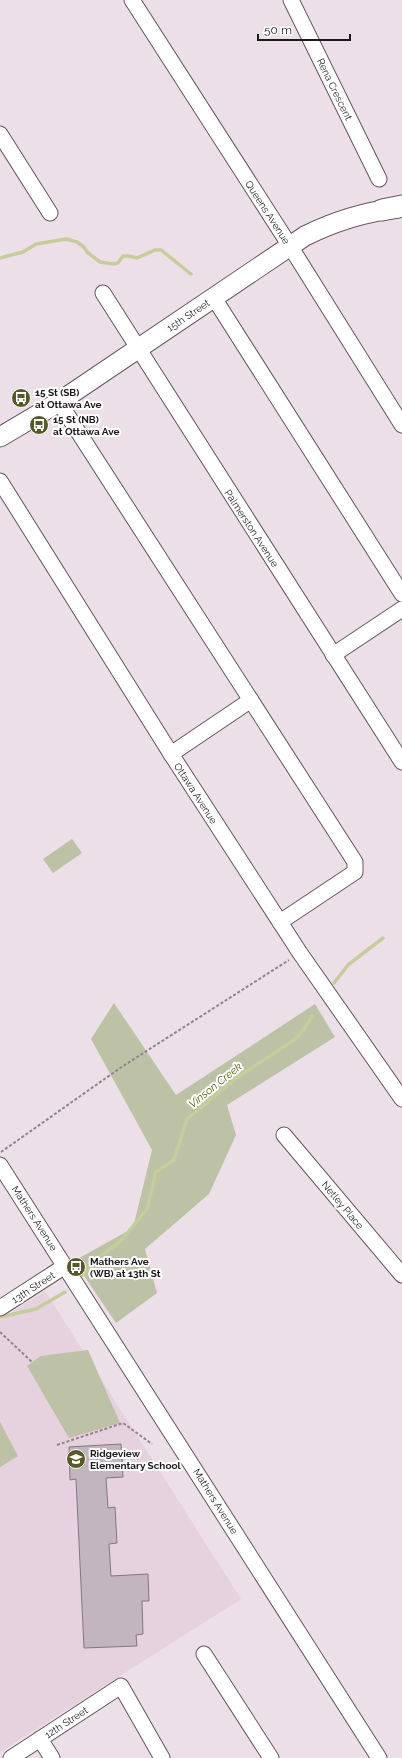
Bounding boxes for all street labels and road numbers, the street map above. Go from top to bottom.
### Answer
street label: Rena Crescent [315,57,355,123]
street label: Queens Avenue [243,179,292,246]
street label: 15th Street [165,297,212,334]
street label: Palmerston Avenue [222,487,281,569]
street label: Ottawa Avenue [172,761,219,826]
street label: Netley Place [320,1179,366,1231]
street label: Mathers Avenue [10,1184,60,1253]
street label: 13th Street [10,1269,57,1305]
street label: Mathers Avenue [191,1467,240,1536]
street label: 12th Street [43,1704,90,1740]

